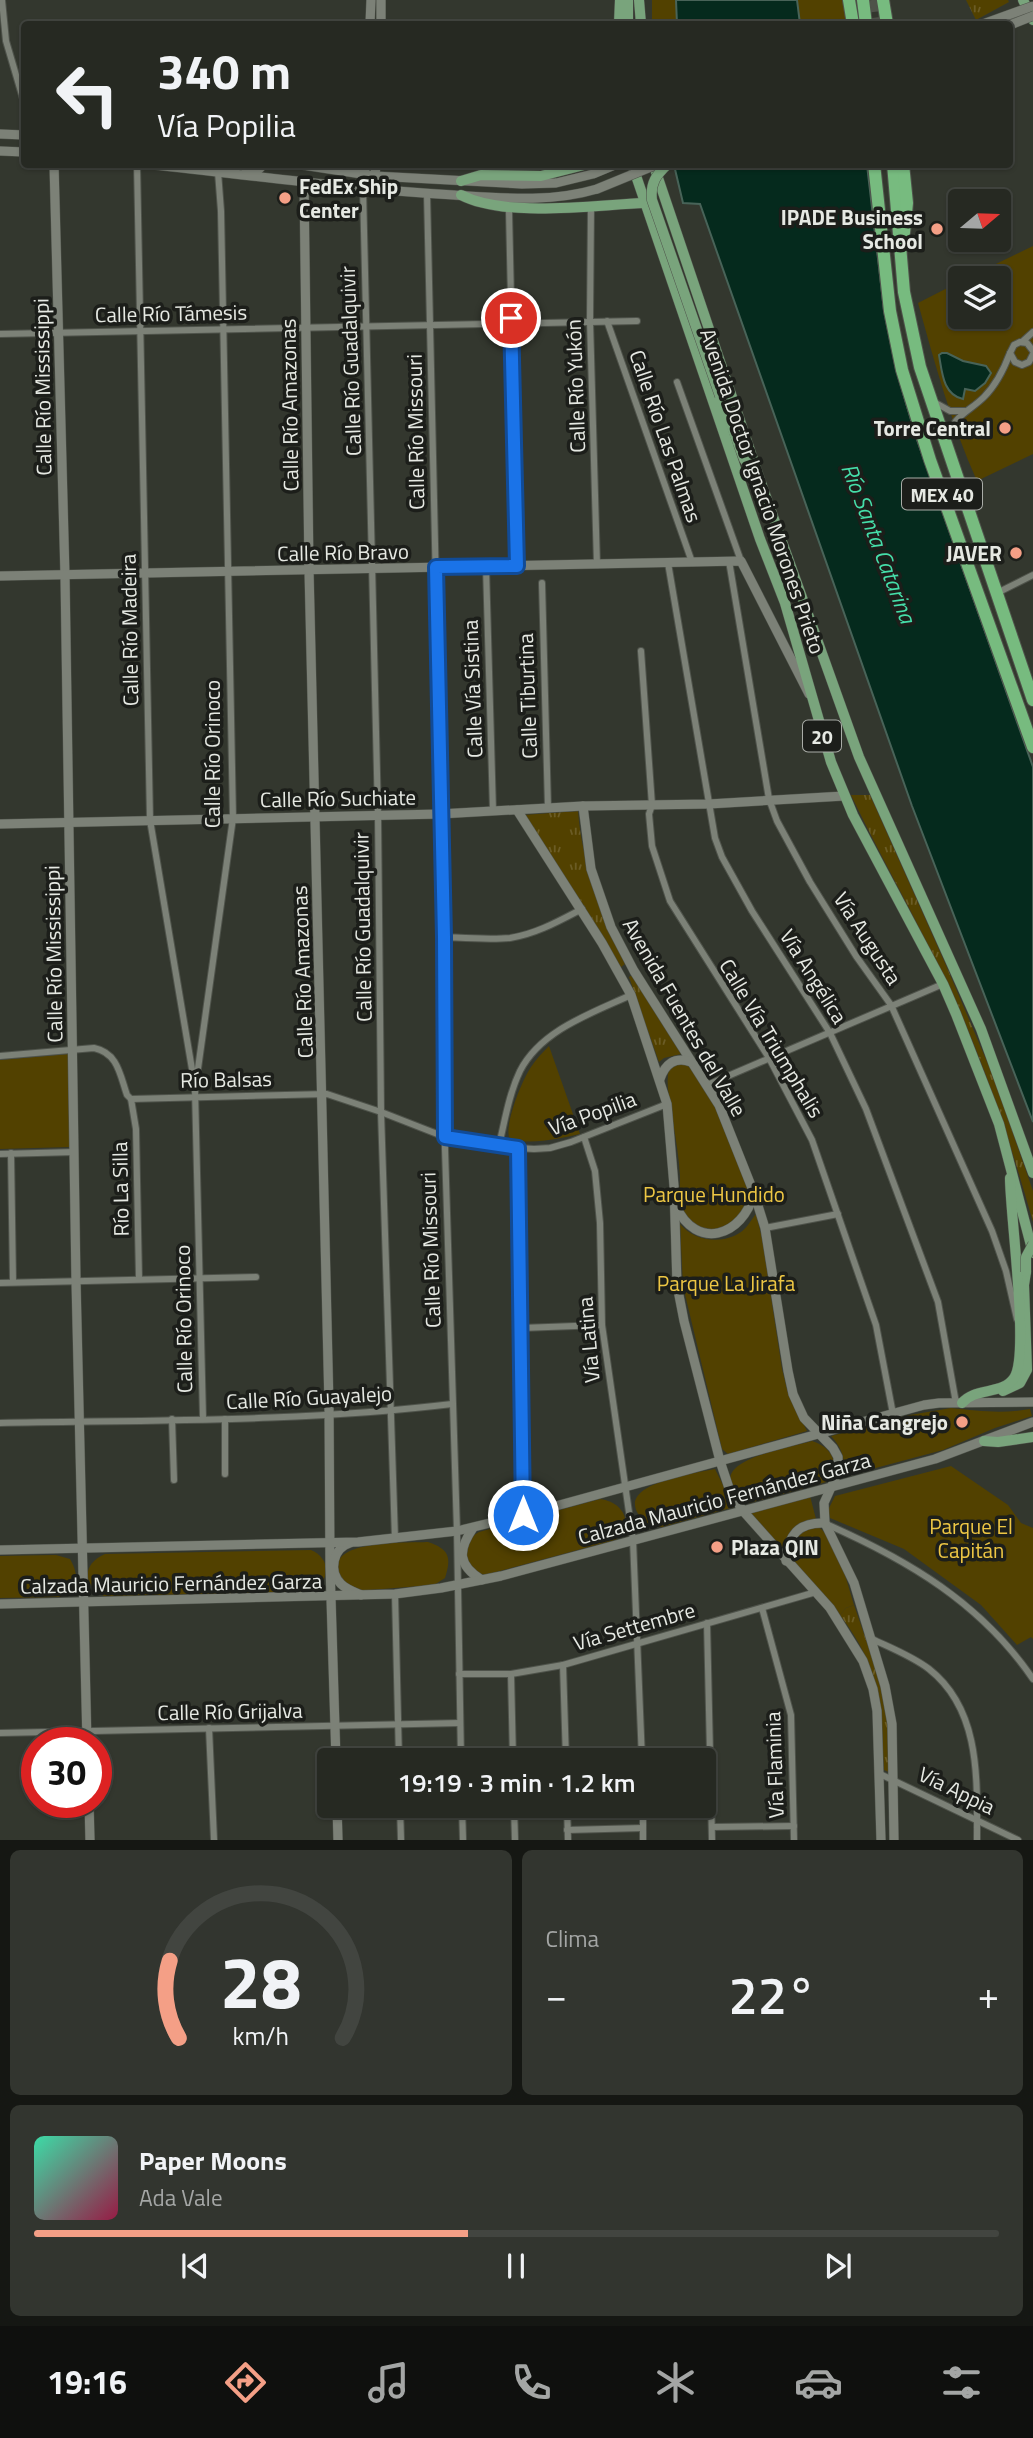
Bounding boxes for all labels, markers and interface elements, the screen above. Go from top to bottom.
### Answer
text: 340 m [157,33,291,108]
icon: left [42,49,133,140]
text: Vía Popilia [157,101,296,149]
place label: FedEx Ship Center [299,170,398,226]
north arrow [948,189,1012,252]
map controls [948,189,1011,329]
marker: FedEx Ship Center [277,190,293,206]
place label: IPADE Business School [781,201,923,257]
marker: IPADE Business School [929,221,945,237]
street label: Calle Río Guadalquivir [331,266,369,456]
button: layers [948,266,1011,329]
pin [481,288,541,348]
street label: Calle Río Támesis [95,296,247,330]
street label: Calle Río Mississippi [24,298,60,476]
icon: arrive [492,299,530,337]
street label: Calle Río Amazonas [271,318,307,492]
street label: Calle Río Yukón [557,319,593,453]
street label: Avenida Doctor Ignacio Morones Prieto [692,324,834,658]
street label: Calle Río Las Palmas [621,345,711,527]
street label: Calle Río Missouri [398,354,432,510]
place label: Torre Central [874,412,991,444]
marker: Torre Central [997,420,1013,436]
water label: Río Santa Catarina [832,458,926,630]
road number: MEX 40 [902,478,982,509]
street label: Calle Río Bravo [277,535,409,569]
place label: JAVER [946,537,1002,569]
marker: JAVER [1008,545,1024,561]
street label: Calle Río Madeira [112,553,146,706]
street label: Calle Vía Sistina [454,619,490,759]
street label: Calle Tiburtina [509,632,545,759]
street label: Calle Río Orinoco [196,680,228,828]
road number: 20 [803,720,841,751]
street label: Calle Río Suchiate [260,781,416,815]
street label: Calle Río Guadalquivir [344,832,380,1022]
street label: Calle Río Mississippi [35,865,71,1043]
street label: Calle Río Amazonas [283,885,321,1059]
street label: Vía Augusta [826,885,910,991]
street label: Avenida Fuentes del Valle [615,912,755,1122]
street label: Vía Angélica [772,922,856,1030]
street label: Calle Vía Triumphalis [712,952,832,1124]
street label: Río Balsas [180,1062,272,1096]
street label: Vía Popilia [544,1082,641,1144]
street label: Río La Silla [103,1141,137,1237]
street label: Calle Río Missouri [411,1171,449,1329]
park label: Parque Hundido [643,1178,785,1210]
street label: Calle Río Orinoco [166,1245,200,1393]
park label: Parque La Jirafa [657,1267,796,1299]
street label: Vía Latina [568,1295,608,1384]
street label: Calle Río Guayalejo [225,1377,393,1417]
place label: Niña Cangrejo [821,1406,948,1438]
marker: Niña Cangrejo [954,1414,970,1430]
street label: Calzada Mauricio Fernández Garza [574,1443,874,1553]
position arrow [486,1478,560,1552]
park label: Parque El Capitán [929,1510,1013,1566]
place label: Plaza QIN [731,1531,819,1563]
marker: Plaza QIN [709,1539,725,1555]
street label: Calzada Mauricio Fernández Garza [20,1564,323,1602]
street label: Vía Settembre [569,1593,699,1659]
street label: Calle Río Grijalva [157,1694,303,1728]
street label: Vía Flaminia [756,1711,792,1819]
speed limit sign: 30 [21,1727,112,1818]
street label: Vía Appia [913,1758,1001,1823]
text: 19:19 · 3 min · 1.2 km [397,1763,636,1802]
text: Clima [546,1921,599,1956]
text: 28 [220,1927,302,2037]
text: 22° [729,1955,816,2034]
text: − [546,1966,567,2024]
text: + [978,1966,999,2024]
text: km/h [232,2017,289,2055]
text: Paper Moons [139,2141,287,2180]
text: Ada Vale [139,2180,223,2215]
icon: previous [176,2247,214,2285]
icon: pause [497,2247,535,2285]
icon: next [819,2247,857,2285]
text: 19:16 [47,2358,127,2406]
icon: directions [221,2358,270,2407]
icon: music [364,2358,413,2407]
icon: phone [507,2358,556,2407]
icon: climate [651,2358,700,2407]
icon: car [794,2358,843,2407]
icon: filters [937,2358,986,2407]

